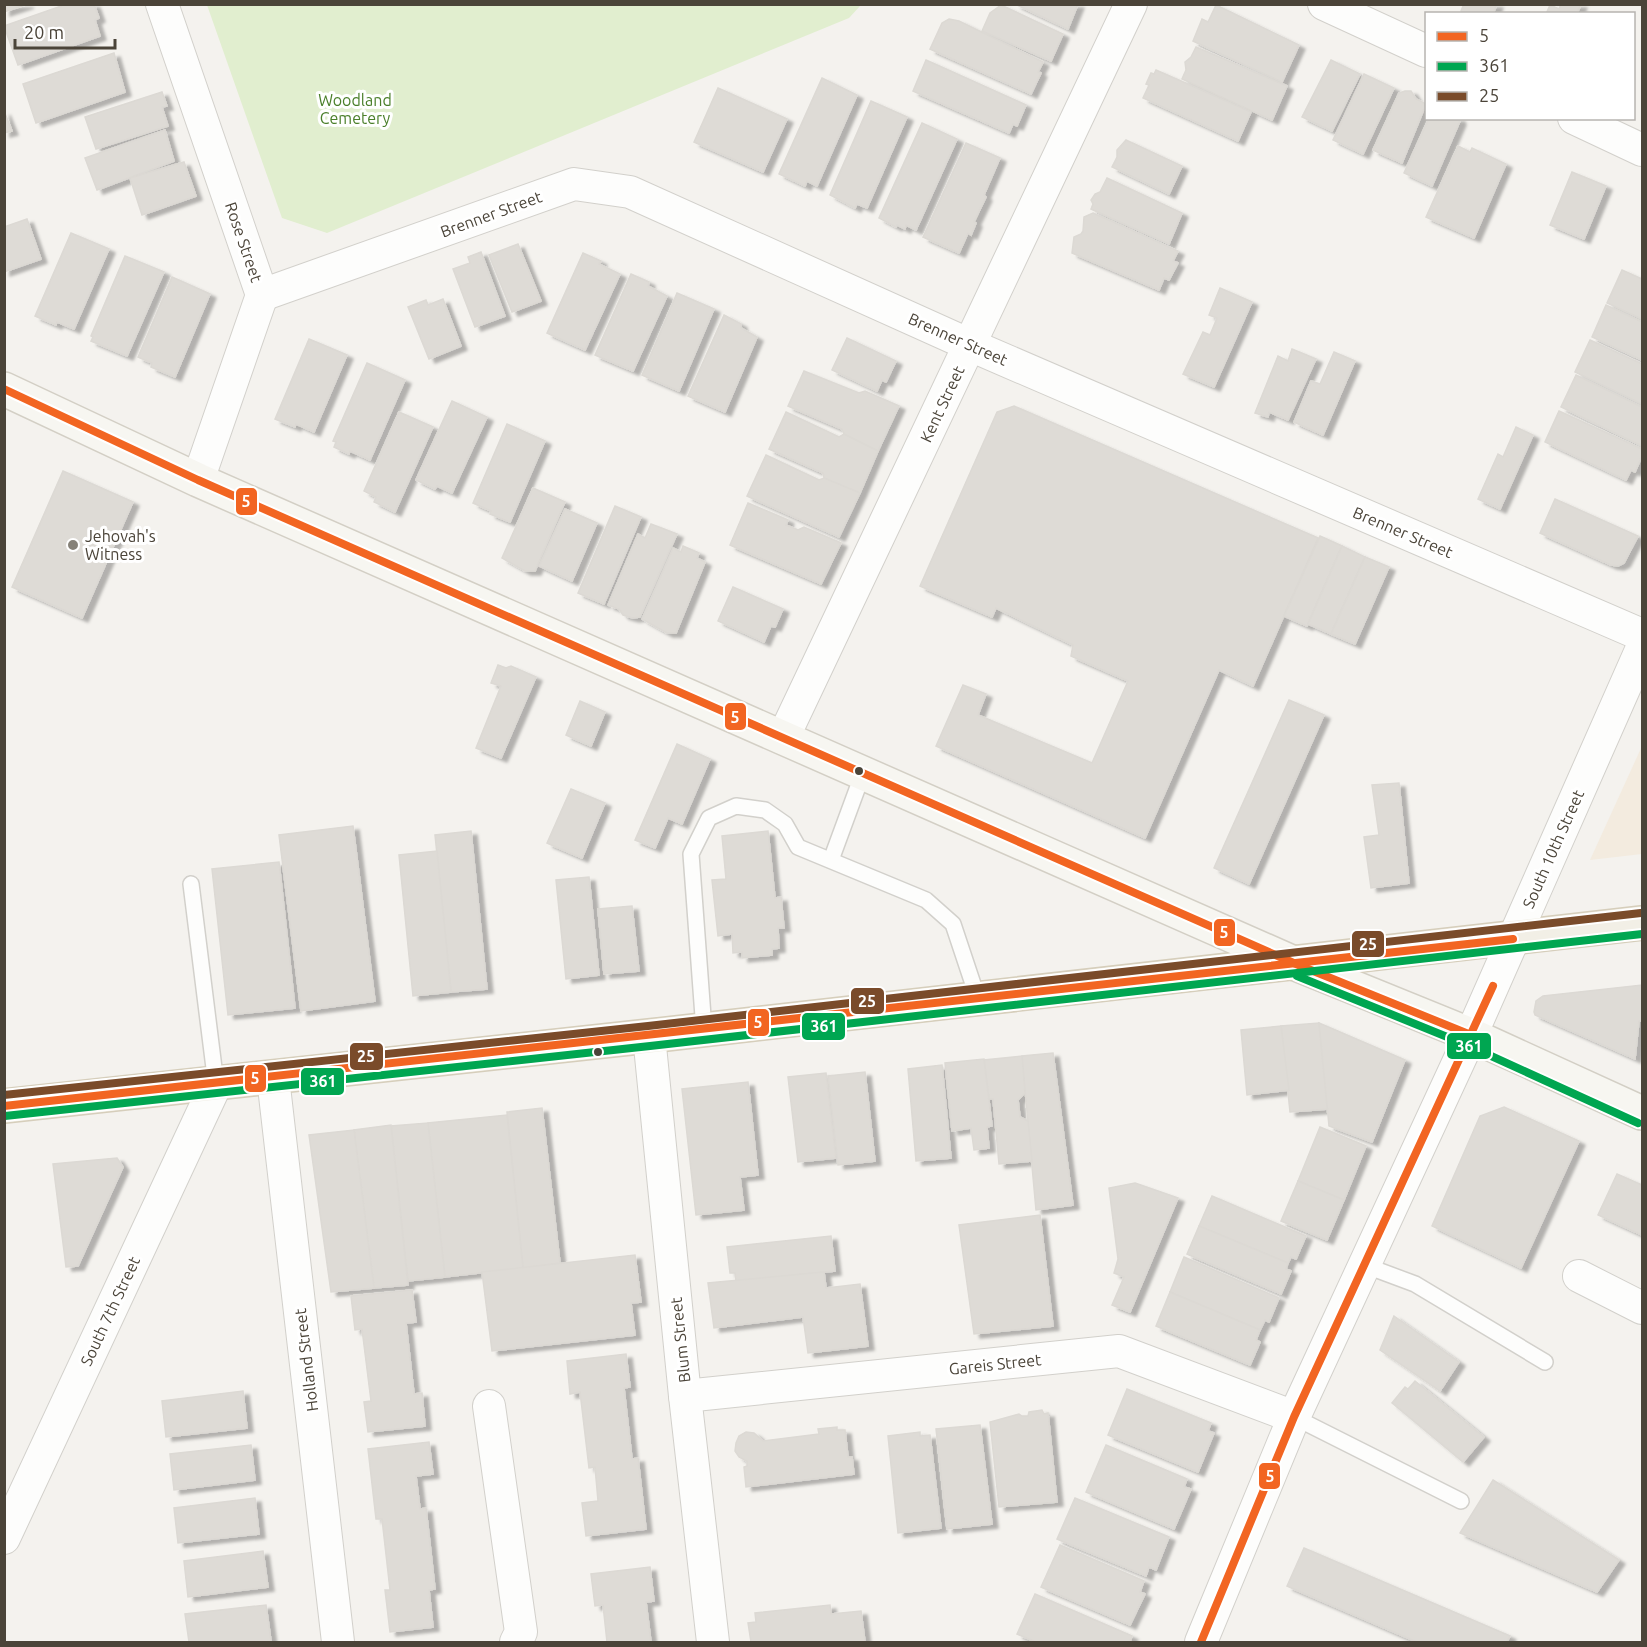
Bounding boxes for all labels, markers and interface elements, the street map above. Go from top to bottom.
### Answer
scale bar [15,12,116,50]
legend [1425,12,1635,120]
text: 20 m [24,22,64,42]
text: 5 [1479,25,1489,45]
text: 361 [1479,55,1509,75]
text: 25 [1479,85,1499,105]
park label: Woodland Cemetery [318,91,392,127]
street label: Brenner Street [438,187,545,241]
street label: Rose Street [222,200,266,285]
street label: Brenner Street [906,309,1011,369]
street label: Kent Street [916,362,968,445]
line badge: 5 [235,487,258,516]
text: 5 [241,492,251,510]
street label: Brenner Street [1350,503,1456,561]
place label: Jehovah's Witness [85,527,156,563]
marker: Jehovah's Witness [66,538,80,552]
line badge: 5 [724,702,747,731]
text: 5 [730,708,740,726]
unlabelled marker [853,765,865,777]
street label: South 10th Street [1519,786,1587,911]
line badge: 5 [1213,918,1236,947]
text: 5 [1219,923,1229,941]
line badge: 25 [1351,930,1385,958]
text: 25 [1359,935,1377,953]
line badge: 25 [850,987,885,1015]
text: 25 [858,992,876,1010]
line badge: 5 [747,1008,770,1037]
line badge: 361 [801,1012,846,1041]
text: 5 [753,1013,763,1031]
text: 361 [810,1017,838,1035]
line badge: 361 [1446,1032,1492,1060]
text: 361 [1455,1037,1483,1055]
line badge: 25 [349,1042,384,1071]
unlabelled marker [592,1046,604,1058]
text: 25 [357,1047,375,1065]
line badge: 5 [244,1064,267,1093]
line badge: 361 [300,1067,345,1096]
text: 5 [250,1069,260,1087]
text: 361 [309,1072,337,1090]
street label: South 7th Street [77,1253,144,1369]
street label: Blum Street [666,1296,693,1384]
street label: Holland Street [291,1307,321,1413]
street label: Gareis Street [948,1350,1043,1378]
line badge: 5 [1258,1462,1281,1490]
text: 5 [1265,1467,1275,1485]

